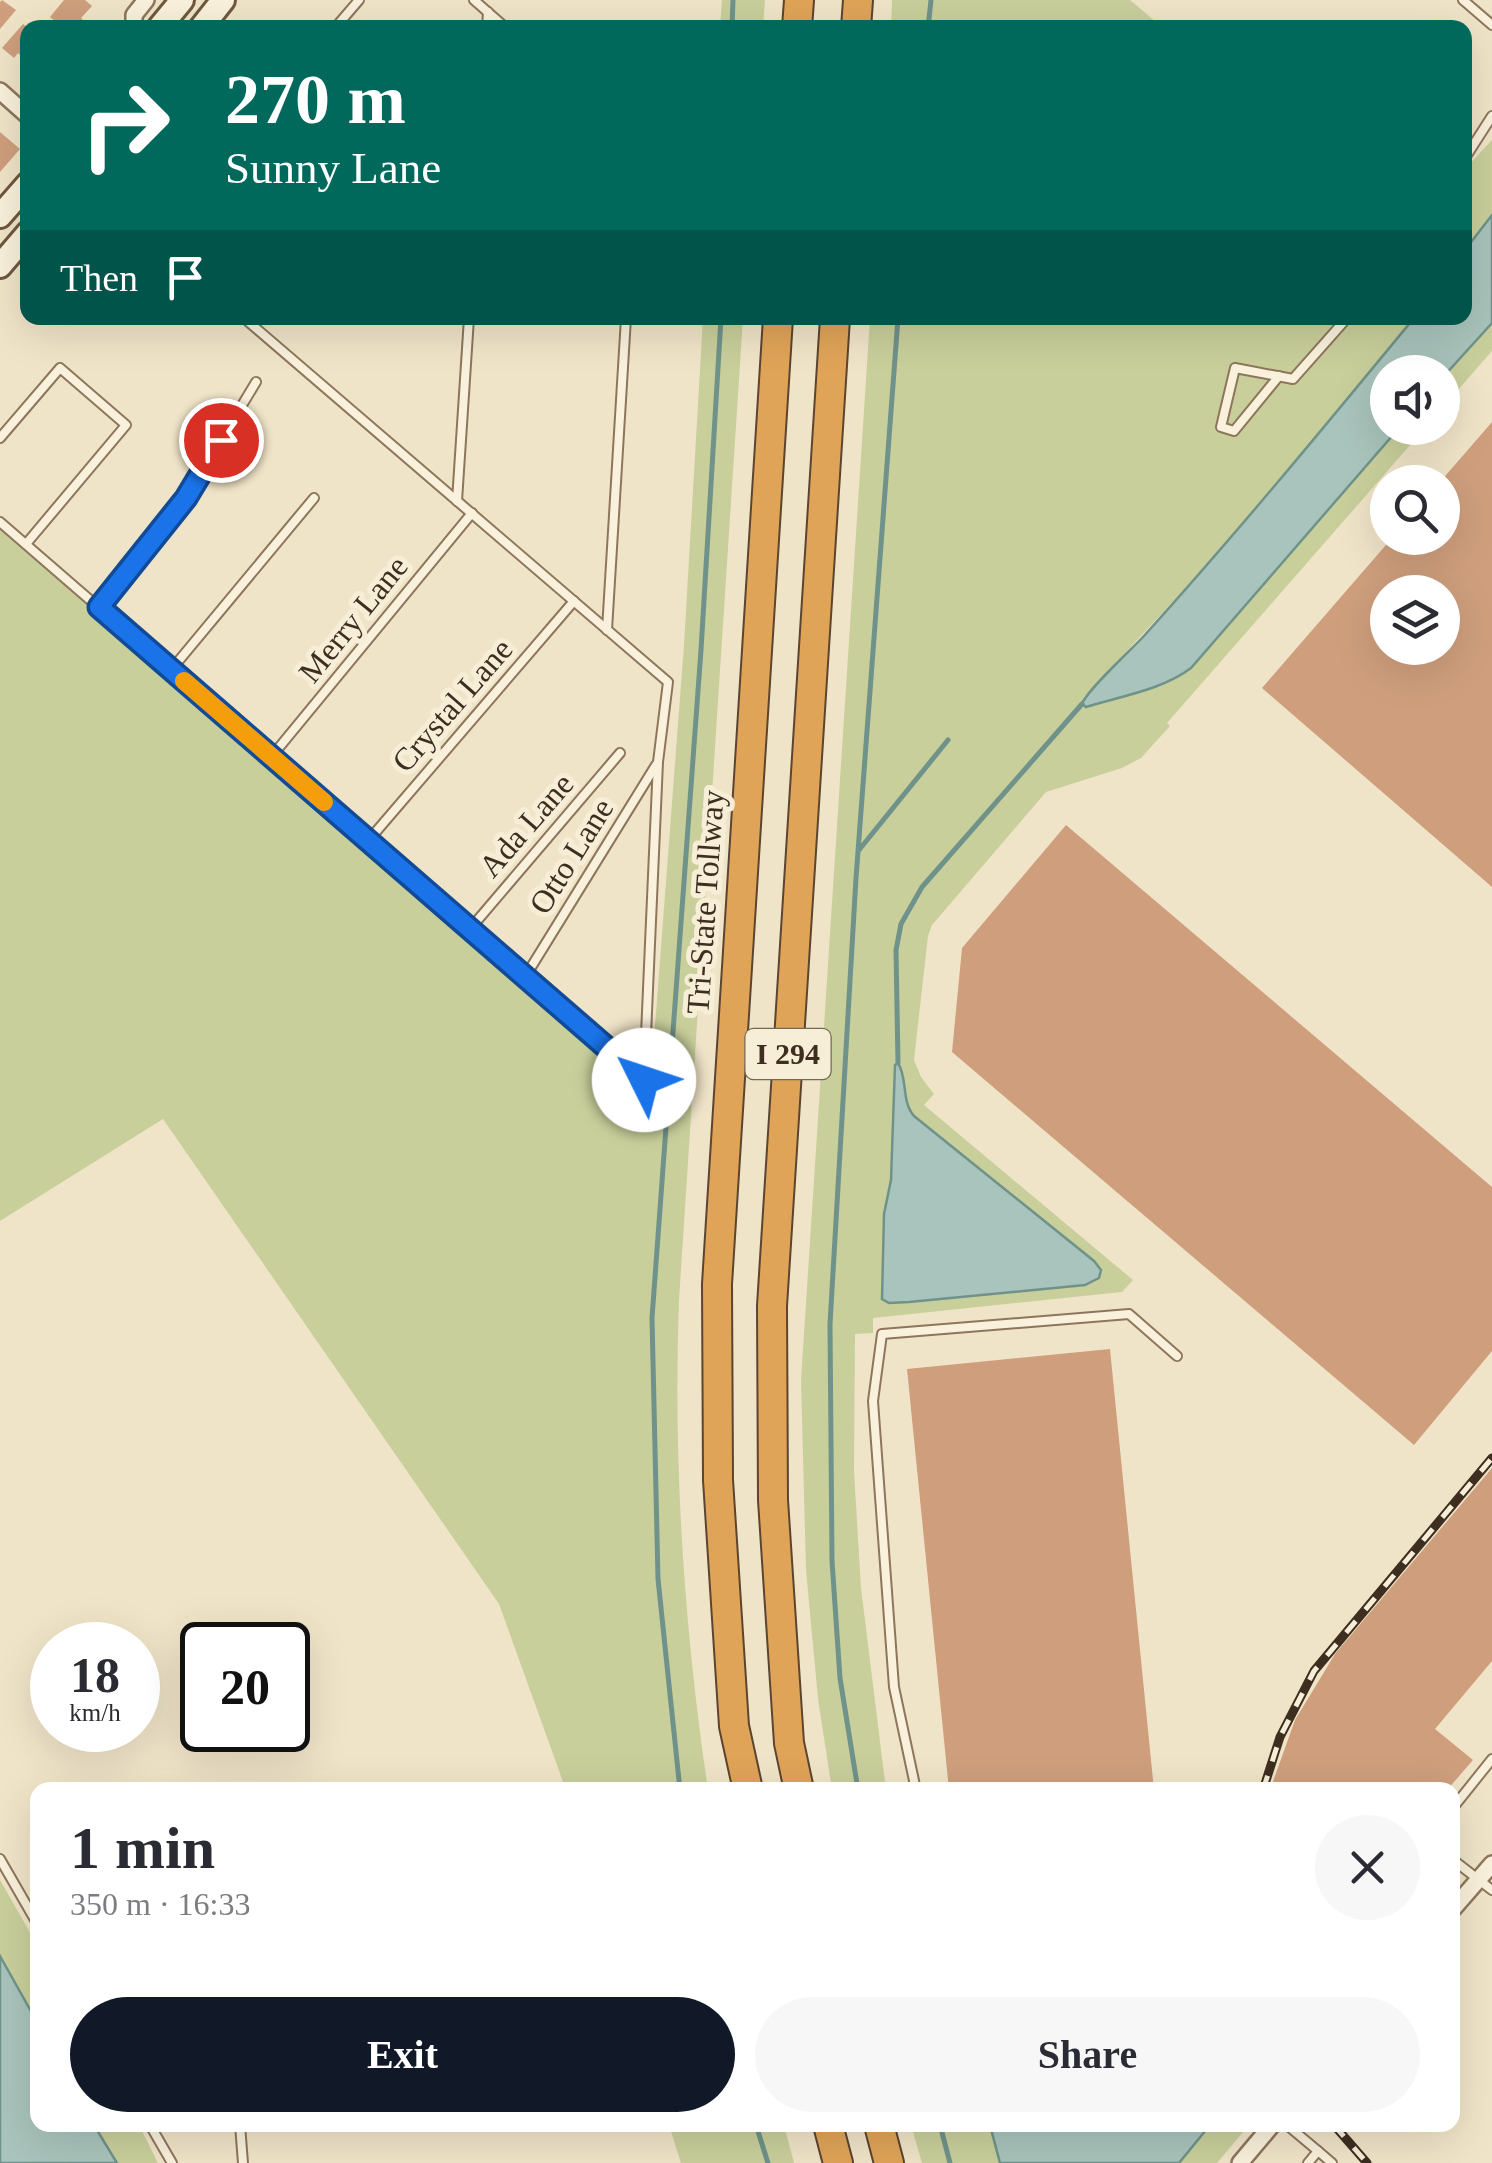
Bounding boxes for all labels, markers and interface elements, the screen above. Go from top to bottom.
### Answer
icon: right [60,60,190,190]
text: 270 m [225,61,406,138]
text: Sunny Lane [225,143,441,193]
icon: arrive [158,250,213,305]
text: Then [60,257,138,299]
map controls [1370,355,1460,665]
button: sound [1370,355,1460,445]
pin [179,398,264,483]
icon: arrive [194,413,249,468]
button: search [1370,465,1460,555]
street label: Merry Lane [291,549,415,689]
button: layers [1370,575,1460,665]
street label: Crystal Lane [384,631,520,779]
street label: Ada Lane [471,766,581,884]
street label: Tri-State Tollway [679,789,731,1015]
street label: Otto Lane [522,792,620,920]
position arrow [592,1028,696,1132]
road number: I 294 [746,1029,830,1079]
speed limit sign: 20 [180,1622,310,1752]
text: 18 [70,1647,120,1703]
text: km/h [69,1699,121,1726]
text: 1 min [70,1815,215,1881]
button: close [1315,1815,1420,1920]
text: 350 m · 16:33 [70,1886,250,1922]
button: Exit [70,1997,735,2112]
button: Share [755,1997,1420,2112]

